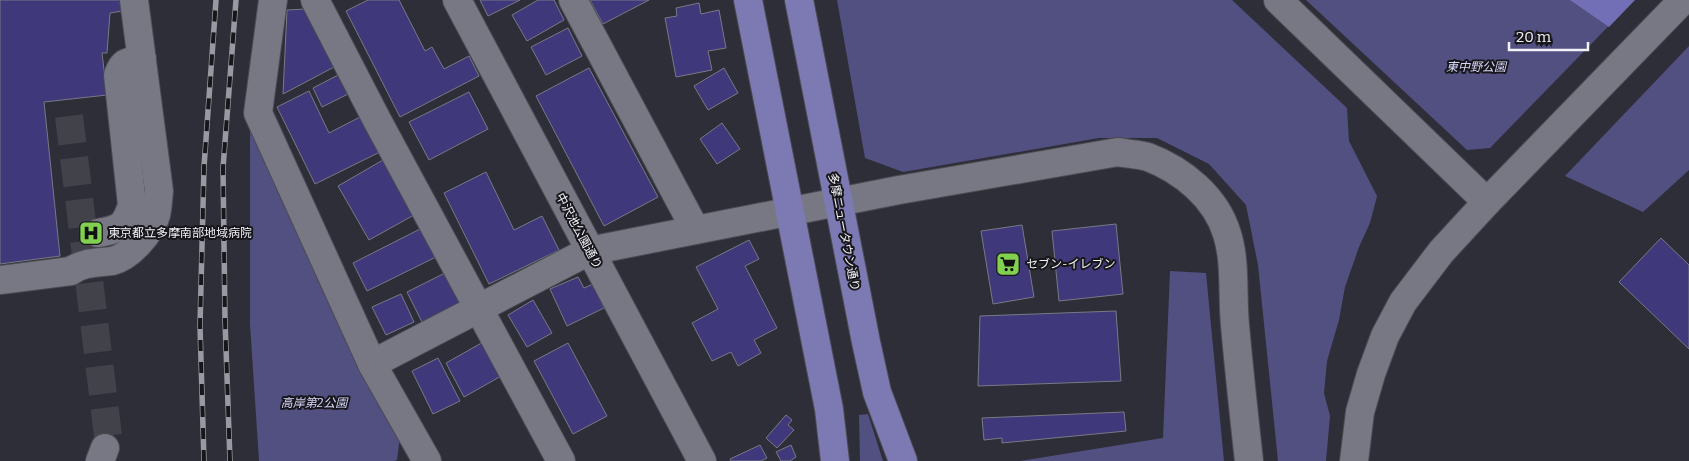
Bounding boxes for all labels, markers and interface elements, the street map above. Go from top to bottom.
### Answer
scale bar [1509,20,1588,52]
text: 20 m [1516,28,1552,46]
park label: 東中野公園 [1446,60,1508,74]
street label: 多摩ニュータウン通り [826,172,862,292]
street label: 中沢池公園通り [553,191,605,271]
hospital icon: 東京都立多摩南部地域病院 [78,220,104,246]
place label: 東京都立多摩南部地域病院 [108,226,252,240]
supermarket icon: セブン-イレブン [995,251,1021,277]
place label: セブン-イレブン [1026,257,1116,271]
park label: 高岸第2公園 [281,396,349,410]

